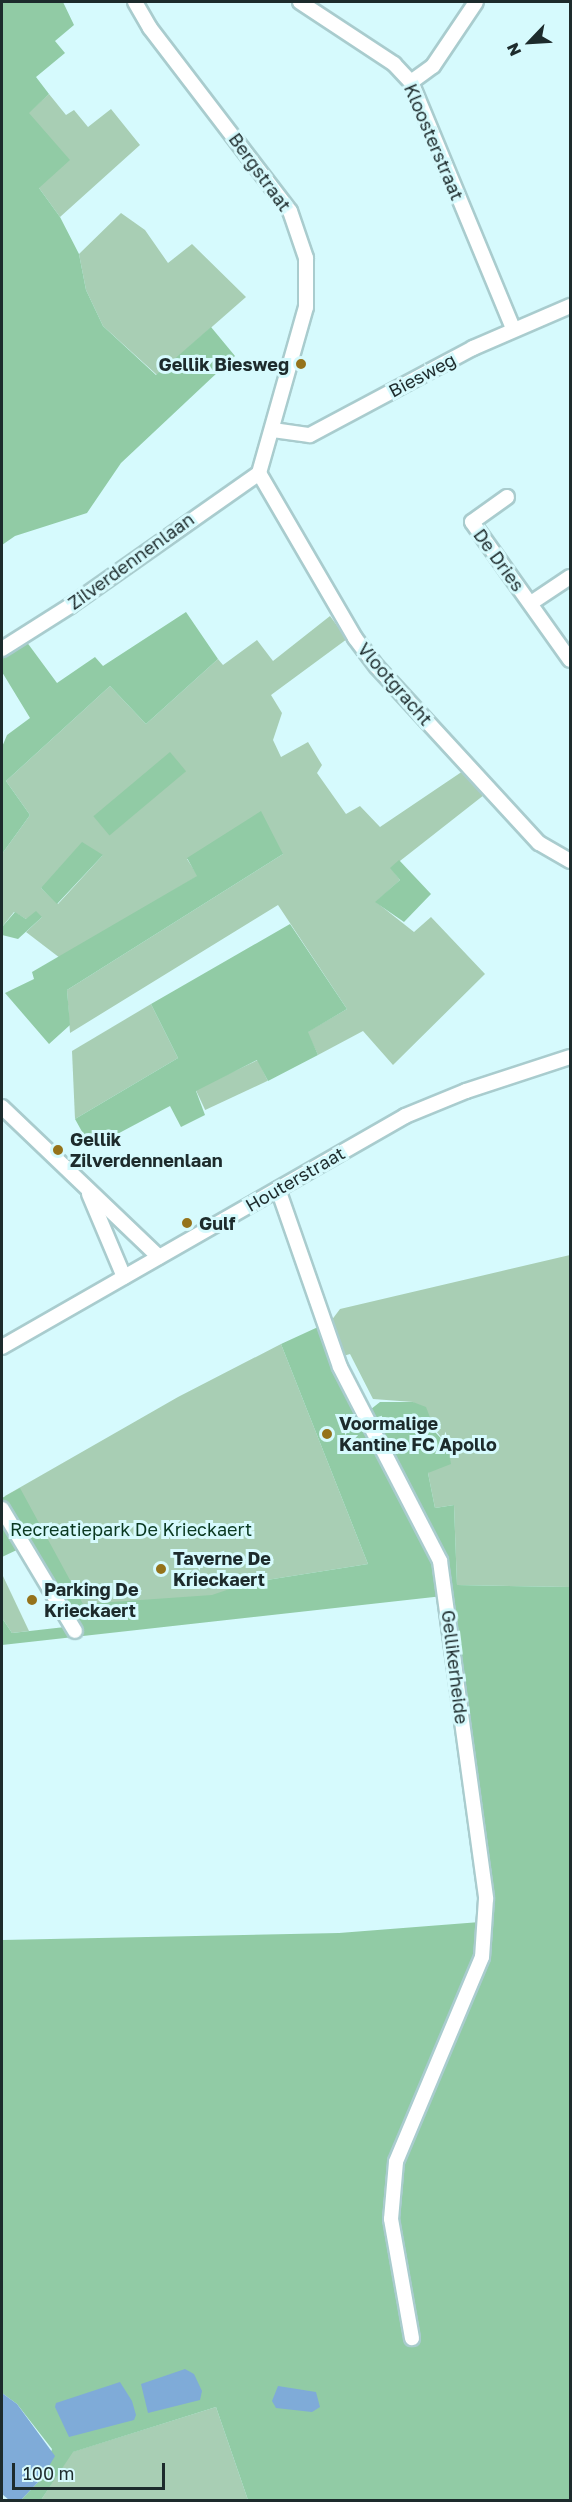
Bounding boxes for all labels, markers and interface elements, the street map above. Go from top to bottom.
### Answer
north arrow [500,12,560,72]
text: N [502,40,525,59]
street label: Kloosterstraat [400,80,468,204]
street label: Bergstraat [224,129,296,215]
street label: Biesweg [385,348,459,402]
place label: Gellik Biesweg [158,353,289,375]
marker: Gellik Biesweg [294,357,308,371]
street label: Zilverdennenlaan [64,508,198,614]
street label: De Dries [469,525,529,595]
street label: Vlootgracht [353,638,437,730]
place label: Gellik Zilverdennenlaan [70,1129,223,1172]
street label: Houterstraat [242,1142,348,1216]
marker: Gellik Zilverdennenlaan [51,1143,65,1157]
place label: Gulf [199,1212,235,1234]
marker: Gulf [180,1216,194,1230]
place label: Voormalige Kantine FC Apollo [339,1413,497,1456]
marker: Voormalige Kantine FC Apollo [320,1427,334,1441]
park label: Recreatiepark De Krieckaert [10,1518,252,1540]
place label: Taverne De Krieckaert [173,1548,271,1590]
marker: Taverne De Krieckaert [154,1562,168,1576]
place label: Parking De Krieckaert [44,1579,139,1622]
marker: Parking De Krieckaert [25,1593,39,1607]
street label: Gellikerheide [437,1609,473,1725]
scale bar [15,2451,168,2489]
text: 100 m [23,2462,74,2484]

